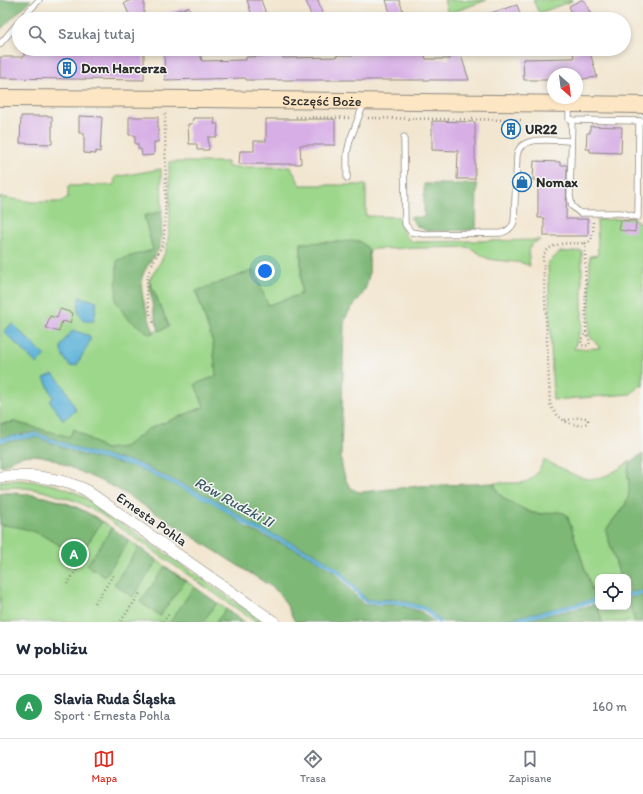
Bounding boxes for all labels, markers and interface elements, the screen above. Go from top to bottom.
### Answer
search box [12,12,631,56]
icon: search [26,23,48,45]
text: Szukaj tutaj [58,25,135,43]
building icon: Dom Harcerza [56,57,78,79]
place label: Dom Harcerza [81,60,167,77]
north arrow [547,68,583,104]
street label: Szczęść Boże [282,92,362,110]
building icon: UR22 [500,118,522,140]
place label: UR22 [525,121,558,138]
shop icon: Nomax [511,171,533,193]
place label: Nomax [536,174,578,191]
your location [255,261,275,281]
water label: Rów Rudzki II [191,473,278,532]
street label: Ernesta Pohla [113,489,191,550]
pin: A [61,539,87,569]
map controls [595,574,631,610]
button: locate [595,574,631,610]
text: W pobliżu [16,638,87,658]
text: Slavia Ruda Śląska [54,690,175,708]
text: A [25,699,33,714]
text: 160 m [592,699,627,714]
text: Sport · Ernesta Pohla [54,708,170,723]
tab: Mapa [91,748,117,785]
tab: Trasa [300,748,326,785]
tab: Zapisane [509,748,552,785]

